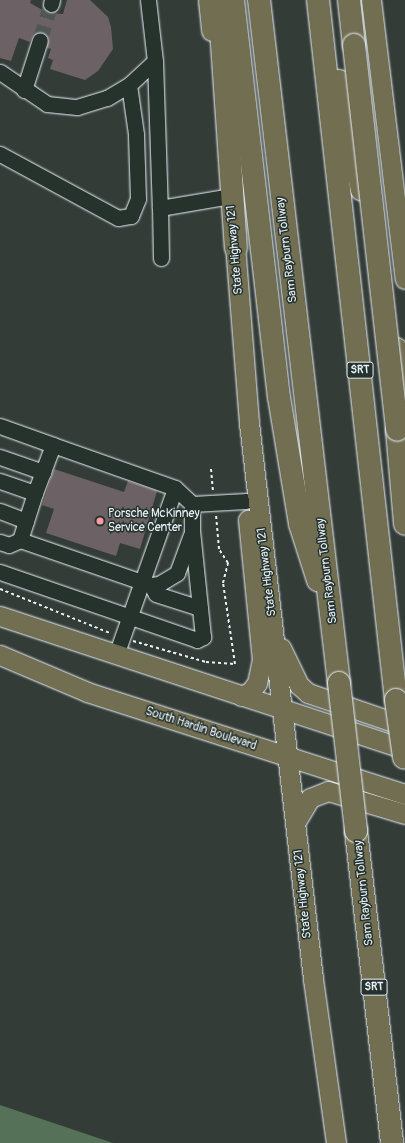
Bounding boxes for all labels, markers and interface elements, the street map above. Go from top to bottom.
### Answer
street label: Sam Rayburn Tollway [273,196,301,304]
street label: State Highway 121 [224,205,246,295]
road number: SRT [346,361,374,379]
place label: Porsche McKinney Service Center [108,507,200,535]
marker: Porsche McKinney Service Center [95,516,105,526]
street label: Sam Rayburn Tollway [313,517,341,625]
street label: State Highway 121 [254,527,280,617]
street label: South Hardin Boulevard [144,704,258,754]
street label: Sam Rayburn Tollway [351,839,377,947]
street label: State Highway 121 [291,849,315,939]
road number: SRT [360,978,388,996]

